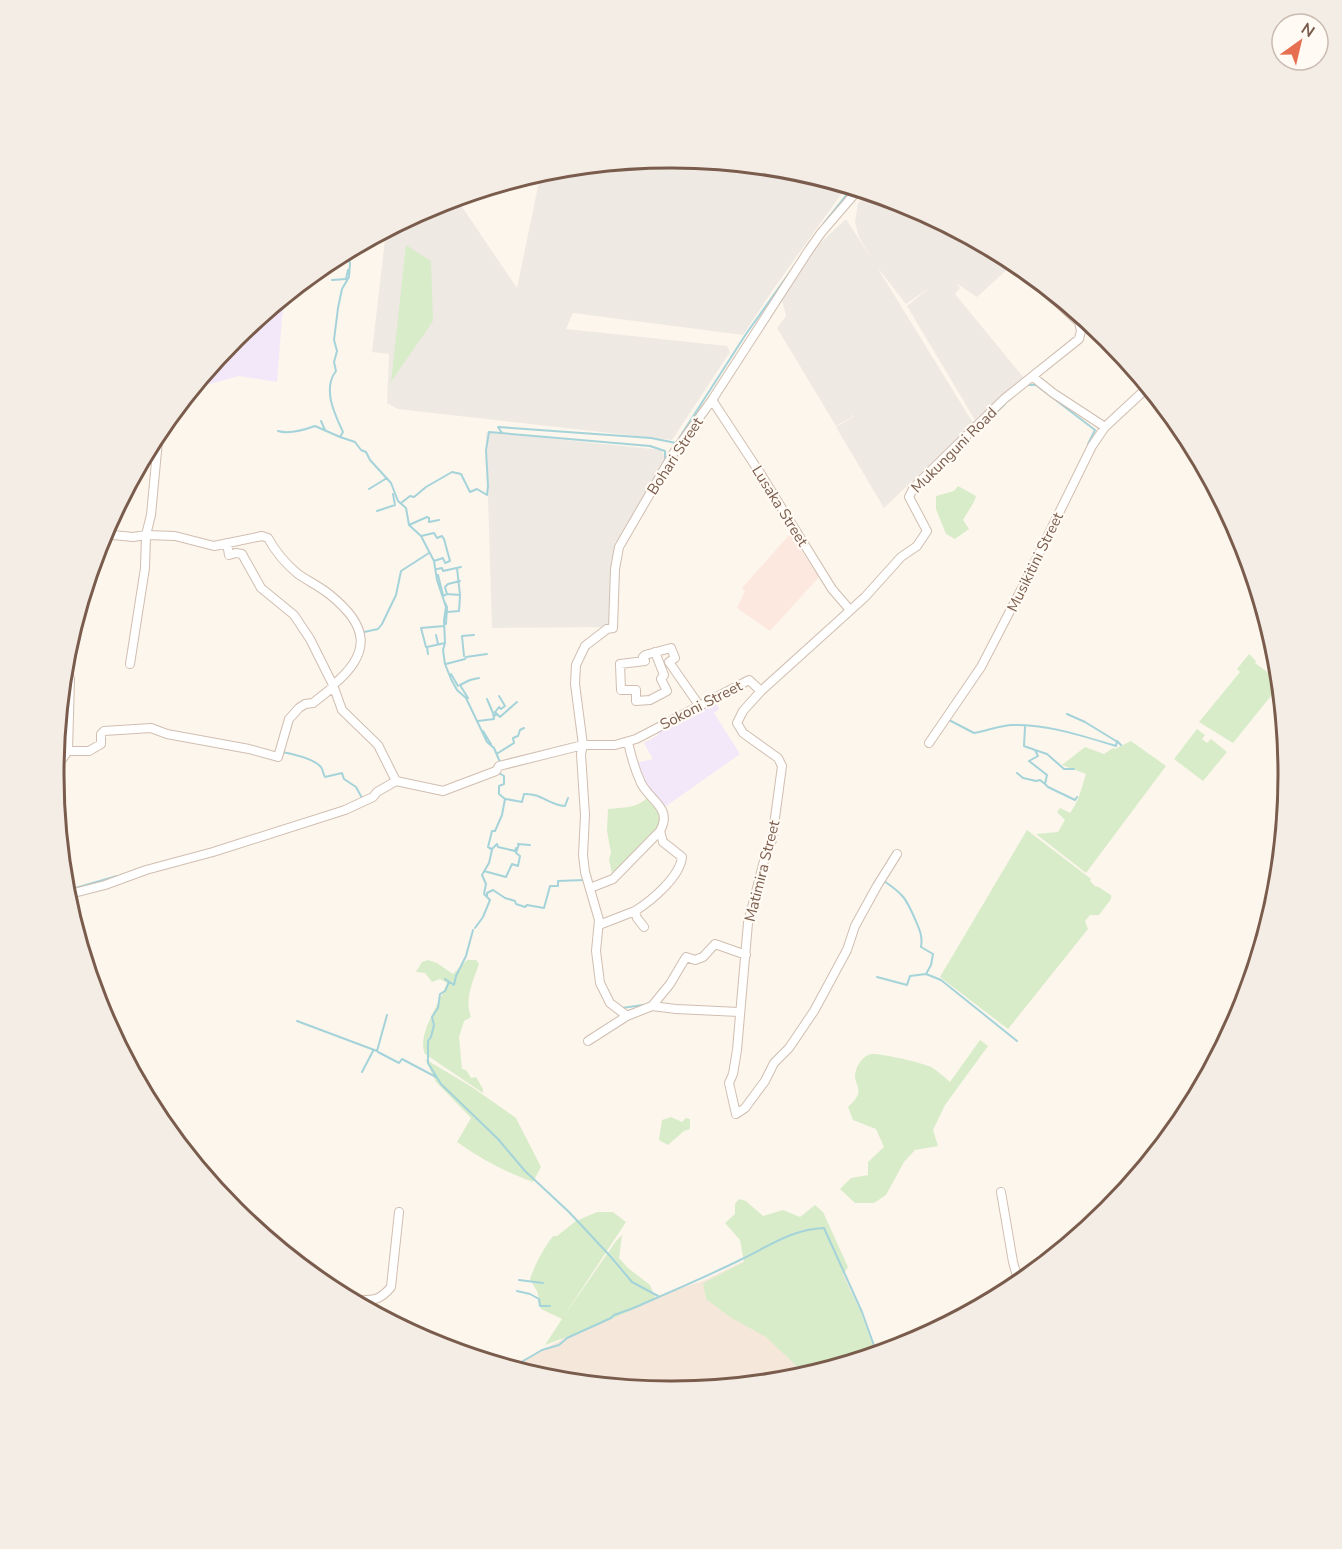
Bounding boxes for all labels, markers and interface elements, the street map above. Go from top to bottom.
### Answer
north arrow [1270,12,1330,72]
text: N [1297,18,1319,43]
street label: Mukunguni Road [907,403,1001,497]
street label: Bohari Street [642,413,708,499]
street label: Lusaka Street [747,462,813,551]
street label: Musikitini Street [1002,508,1068,615]
street label: Sokoni Street [656,675,746,734]
street label: Matimira Street [740,817,784,924]

